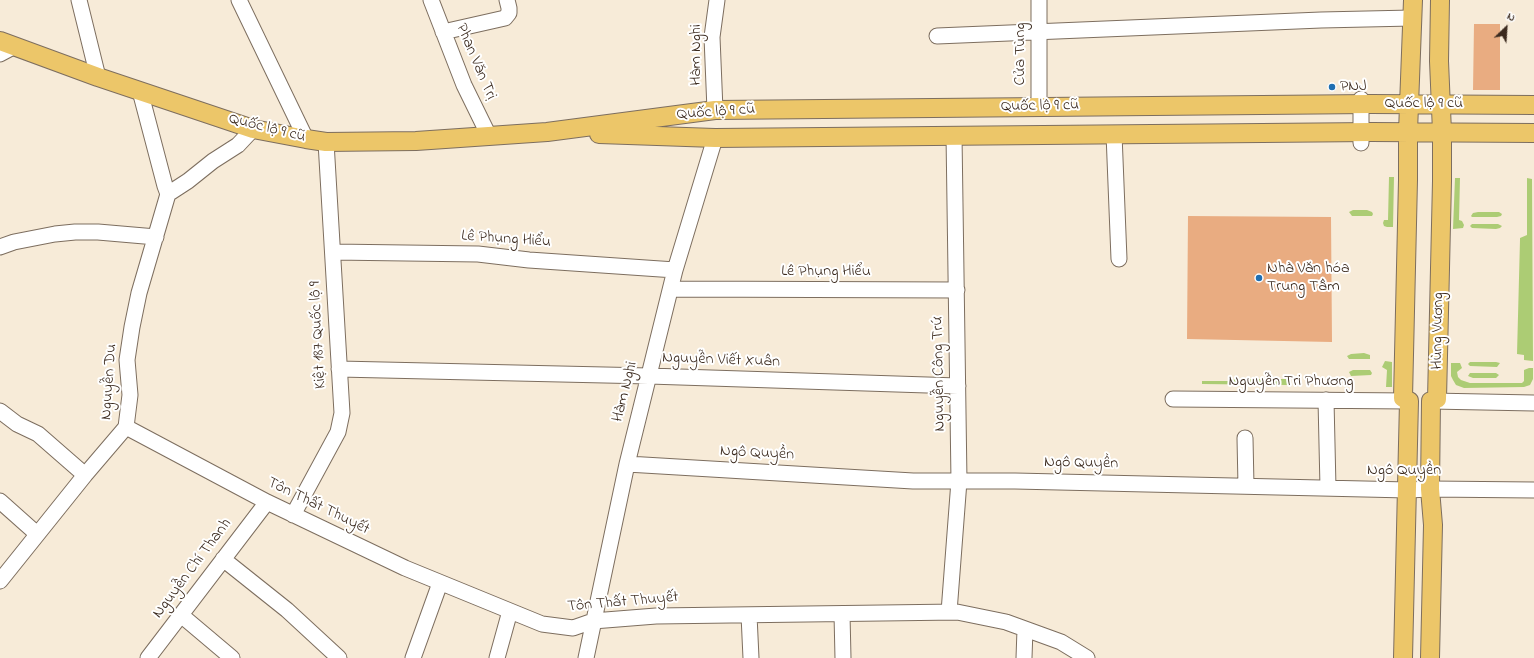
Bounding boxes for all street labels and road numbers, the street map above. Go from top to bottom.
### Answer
street label: Phan Văn Trị [450,21,500,103]
street label: Cửa Tùng [1011,23,1031,85]
street label: Hàm Nghi [687,24,707,86]
street label: Quốc lộ 9 cũ [1385,94,1463,114]
street label: Quốc lộ 9 cũ [1001,97,1079,117]
street label: Quốc lộ 9 cũ [676,101,756,125]
street label: Quốc lộ 9 cũ [227,110,307,148]
street label: Lê Phụng Hiểu [461,227,551,253]
street label: Lê Phụng Hiểu [781,262,871,282]
street label: Kiệt 187 Quốc lộ 9 [307,281,331,389]
street label: Hùng Vương [1429,292,1449,370]
street label: Nguyễn Công Trứ [929,316,951,432]
street label: Nguyễn Du [98,343,122,421]
street label: Nguyễn Viết Xuân [662,349,780,373]
street label: Hàm Nghi [609,360,643,424]
street label: Nguyễn Tri Phương [1229,372,1353,392]
street label: Ngô Quyền [719,442,795,466]
street label: Ngô Quyền [1044,454,1118,474]
street label: Ngô Quyền [1367,461,1441,481]
street label: Tôn Thất Thuyết [264,474,372,540]
street label: Nguyễn Chí Thanh [149,515,237,623]
street label: Tôn Thất Thuyết [567,589,679,617]

